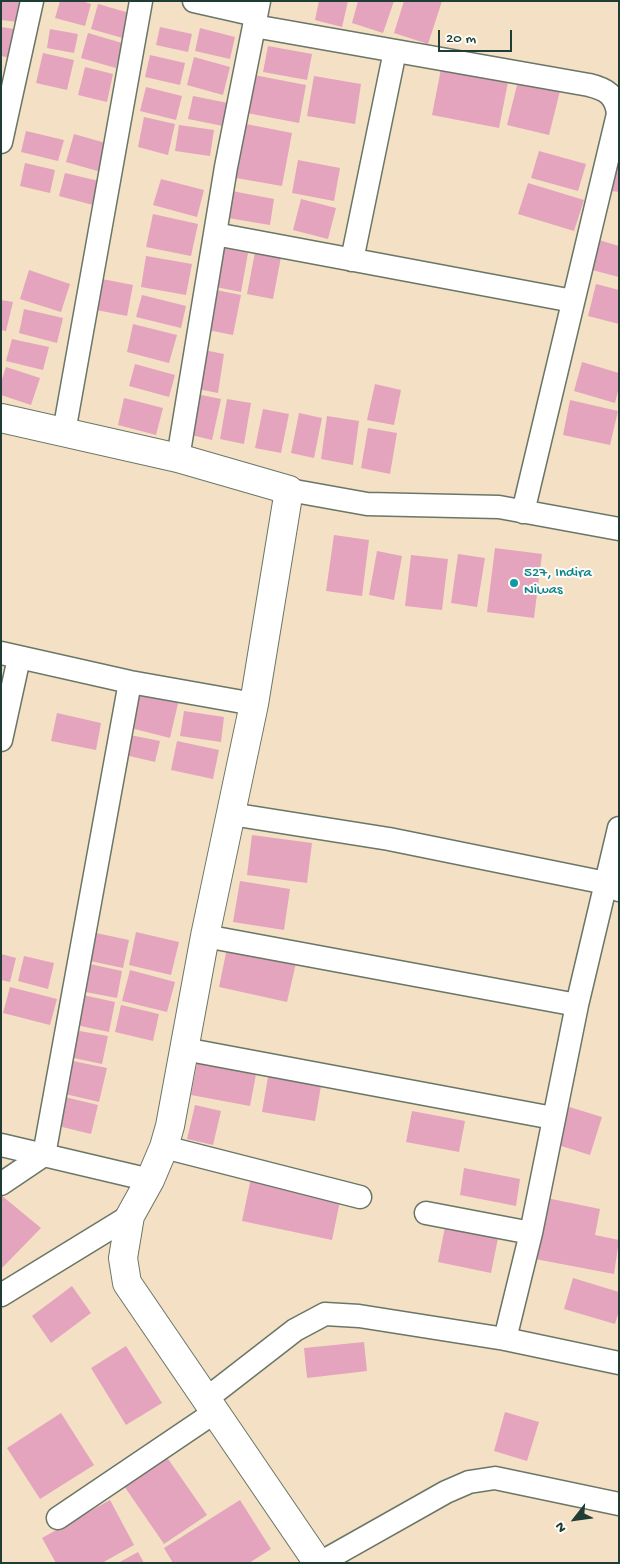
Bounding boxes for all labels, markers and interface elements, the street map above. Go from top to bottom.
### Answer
scale bar [440,20,514,52]
text: 20 m [446,30,476,48]
place label: 527, Indira Niwas [524,565,592,600]
marker: 527, Indira Niwas [508,577,520,589]
north arrow [550,1494,600,1544]
text: N [552,1519,571,1535]

